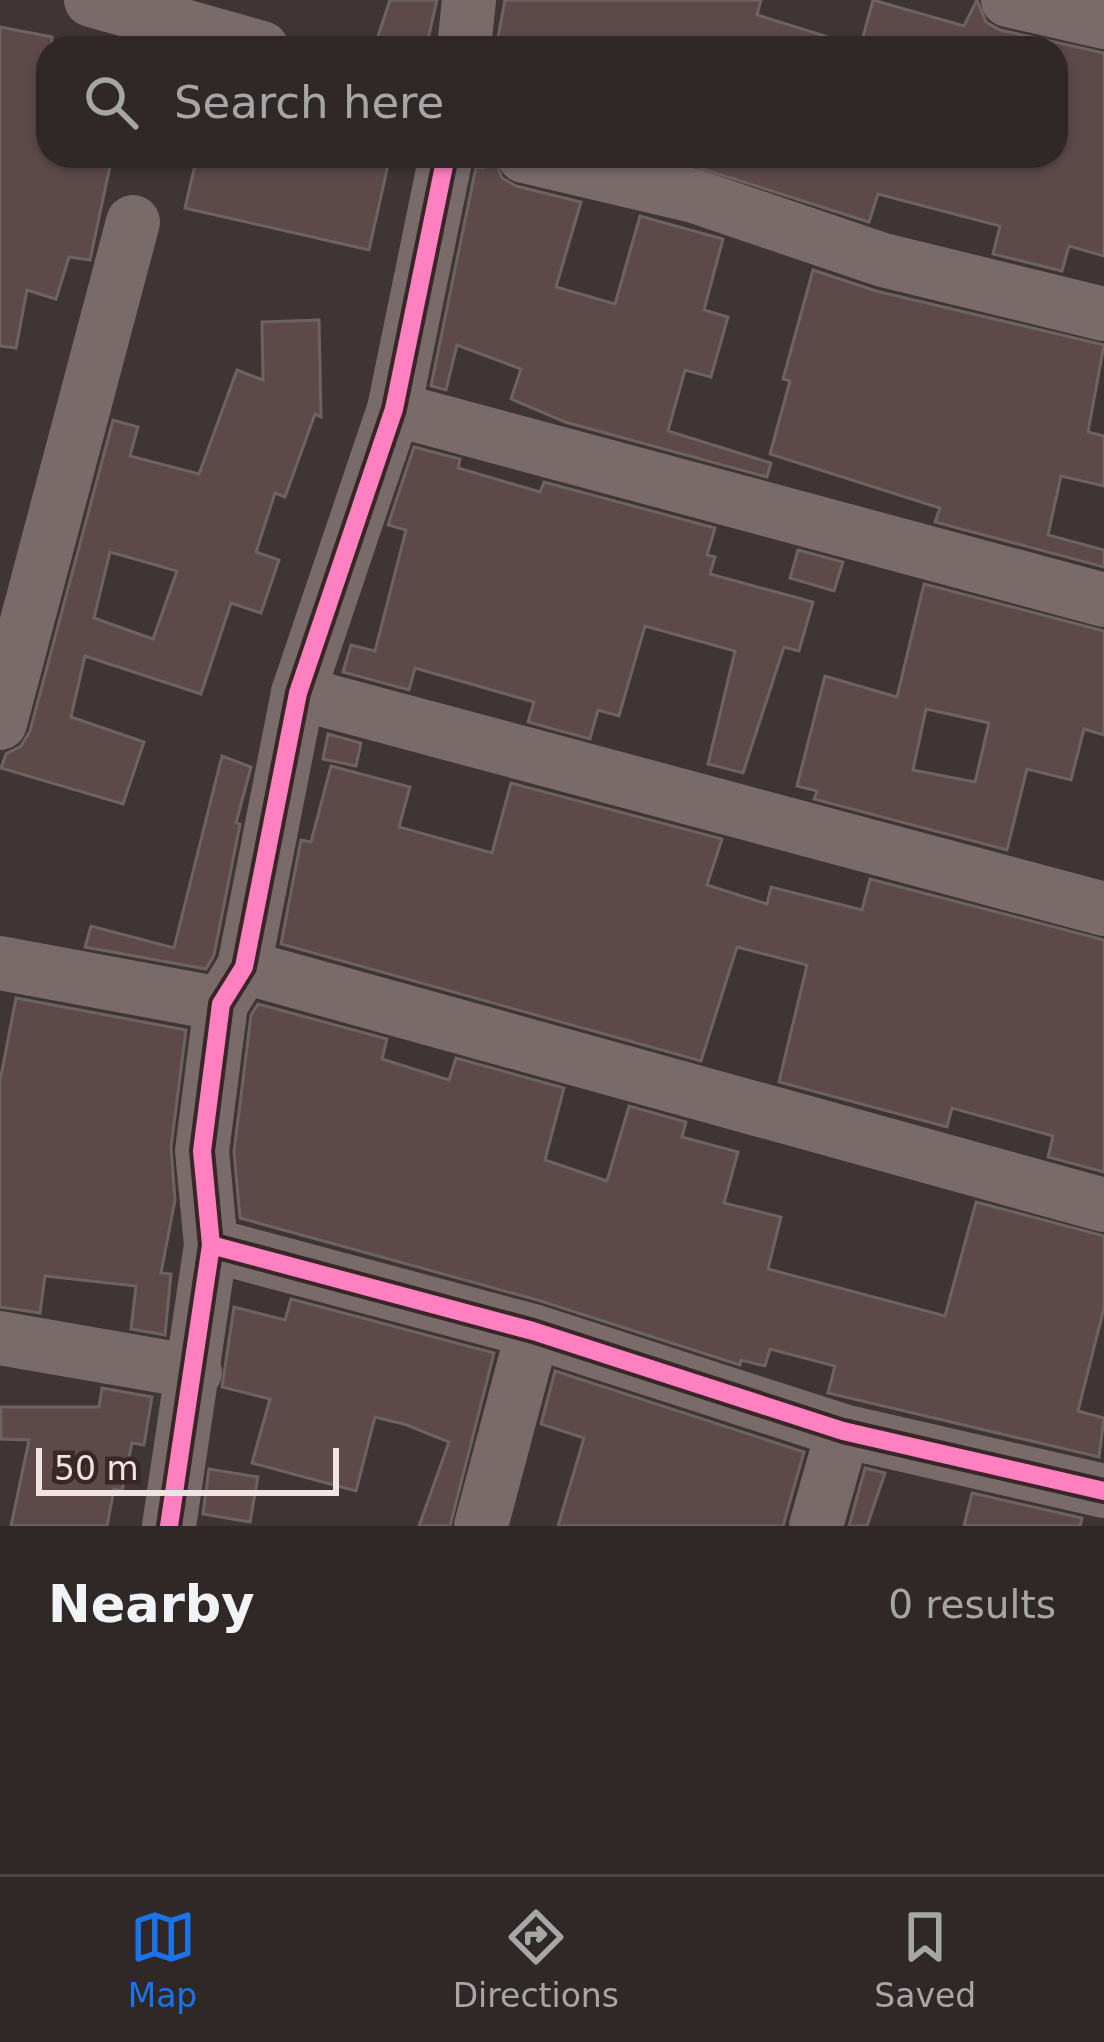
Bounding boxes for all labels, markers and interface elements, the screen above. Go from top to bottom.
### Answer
search box [36,36,1068,168]
icon: search [78,69,144,135]
text: Search here [174,76,444,129]
scale bar [36,1442,339,1495]
text: 50 m [54,1449,139,1488]
text: Nearby [48,1575,255,1634]
text: 0 results [888,1582,1056,1627]
tab: Map [128,1904,197,2015]
tab: Directions [453,1904,619,2015]
tab: Saved [874,1904,976,2015]

